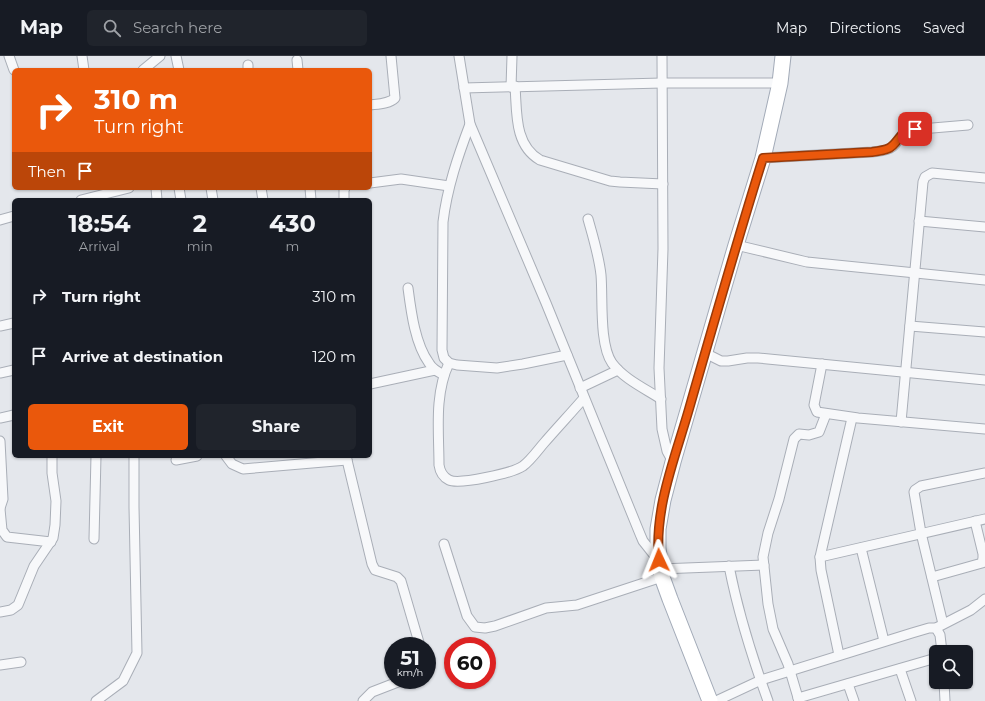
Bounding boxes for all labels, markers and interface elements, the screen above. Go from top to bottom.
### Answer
search box [87,10,367,46]
text: Map [20,16,63,39]
icon: search [101,17,123,39]
text: Search here [133,18,222,37]
text: Map [776,19,807,37]
text: Directions [829,19,901,37]
text: Saved [923,19,965,37]
text: 310 m [94,82,178,116]
icon: right [28,84,80,136]
pin [898,112,932,146]
text: Turn right [94,116,184,138]
icon: arrive [904,118,926,140]
icon: arrive [74,160,96,182]
text: Then [28,162,66,181]
text: 18:54 [68,209,131,238]
text: 2 [193,209,207,238]
text: 430 [269,209,316,238]
text: Arrival [79,238,120,254]
text: min [187,238,213,254]
text: m [285,238,299,254]
icon: right [28,285,50,307]
text: Turn right [62,287,141,306]
text: 310 m [312,287,356,306]
icon: arrive [28,345,50,367]
text: Arrive at destination [62,347,223,366]
text: 120 m [312,347,356,366]
button: Exit [28,404,188,450]
button: Share [196,404,356,450]
position arrow [638,539,680,581]
speed limit sign: 60 [444,637,496,689]
map controls [929,645,973,689]
button: search [929,645,973,689]
text: 51 [400,646,420,670]
text: km/h [397,666,423,679]

